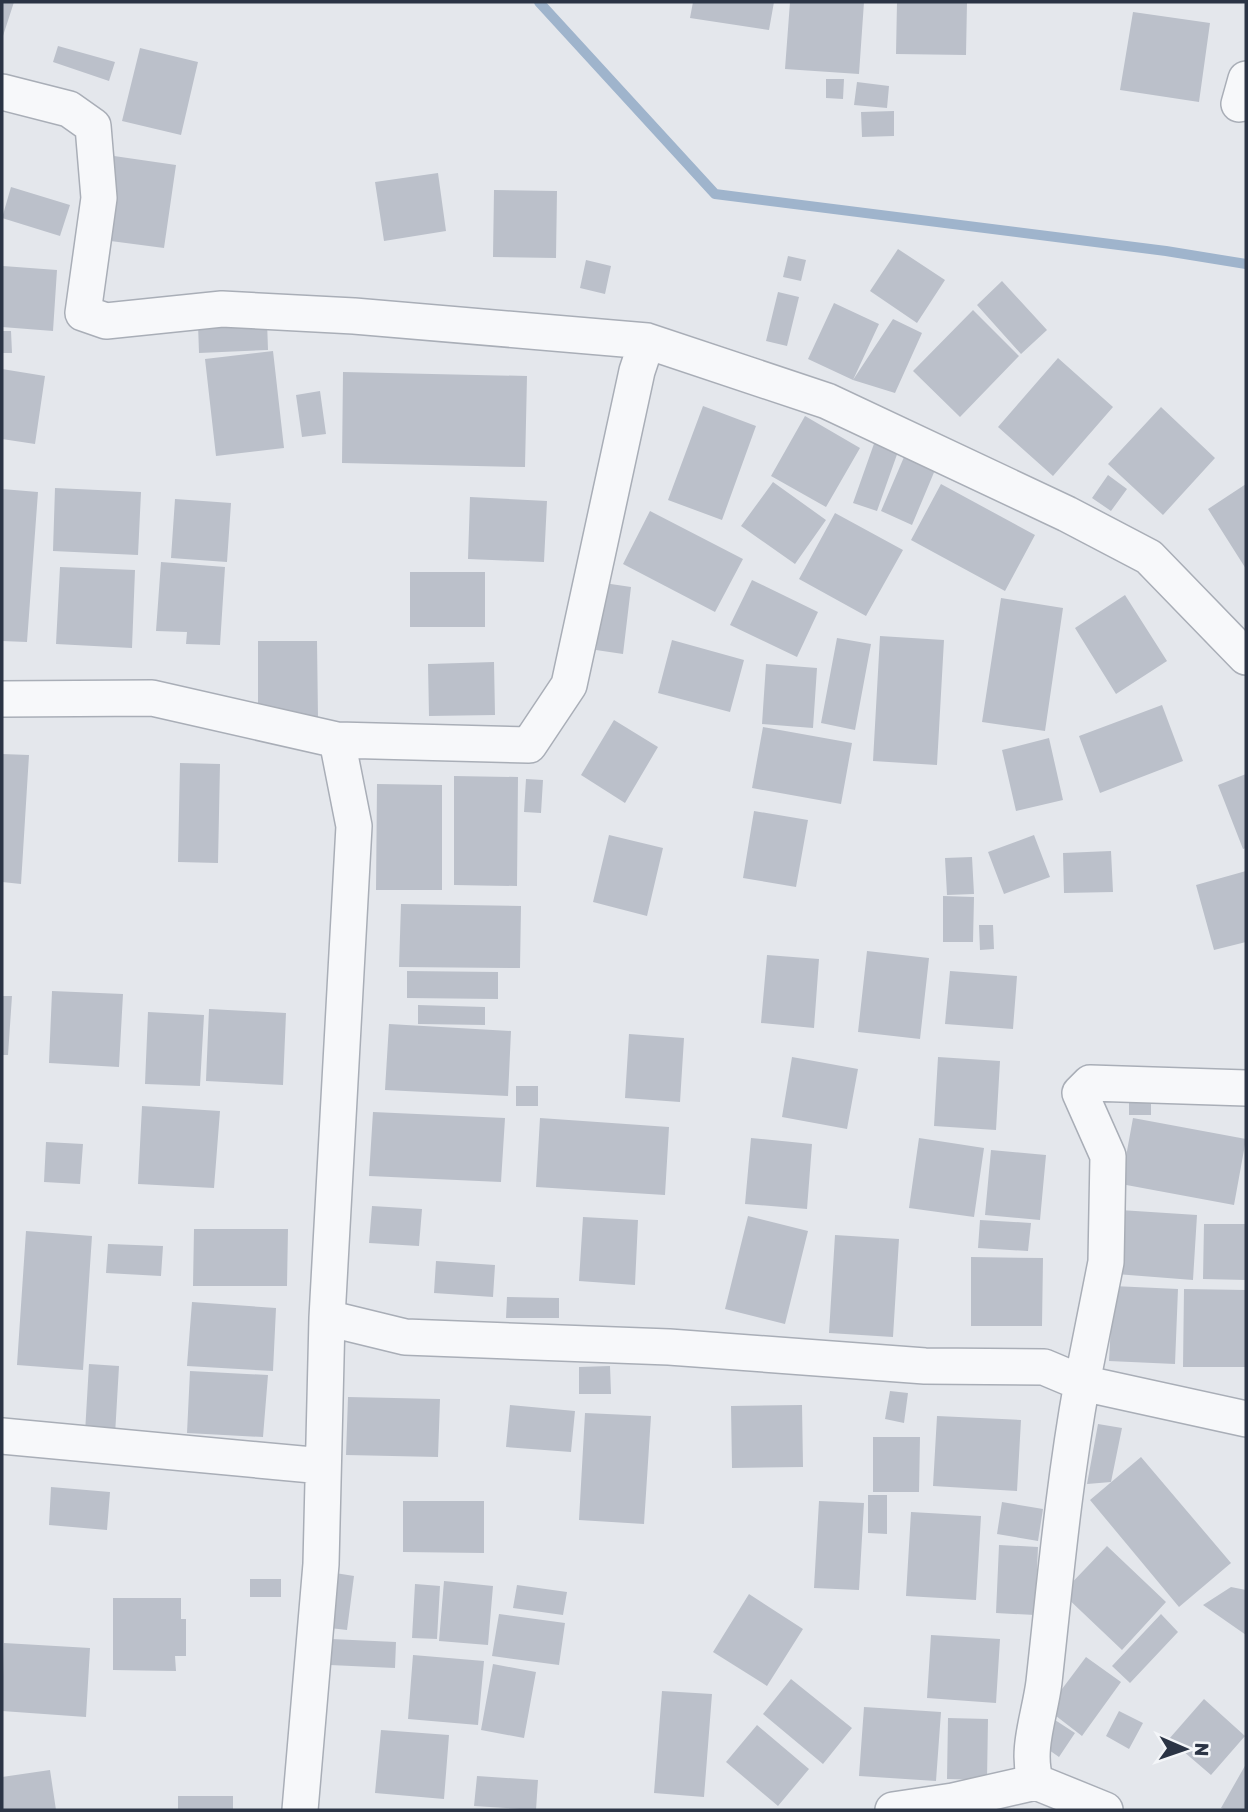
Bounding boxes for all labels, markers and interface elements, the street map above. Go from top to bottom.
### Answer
north arrow [1150,1714,1220,1784]
text: N [1190,1742,1213,1757]

